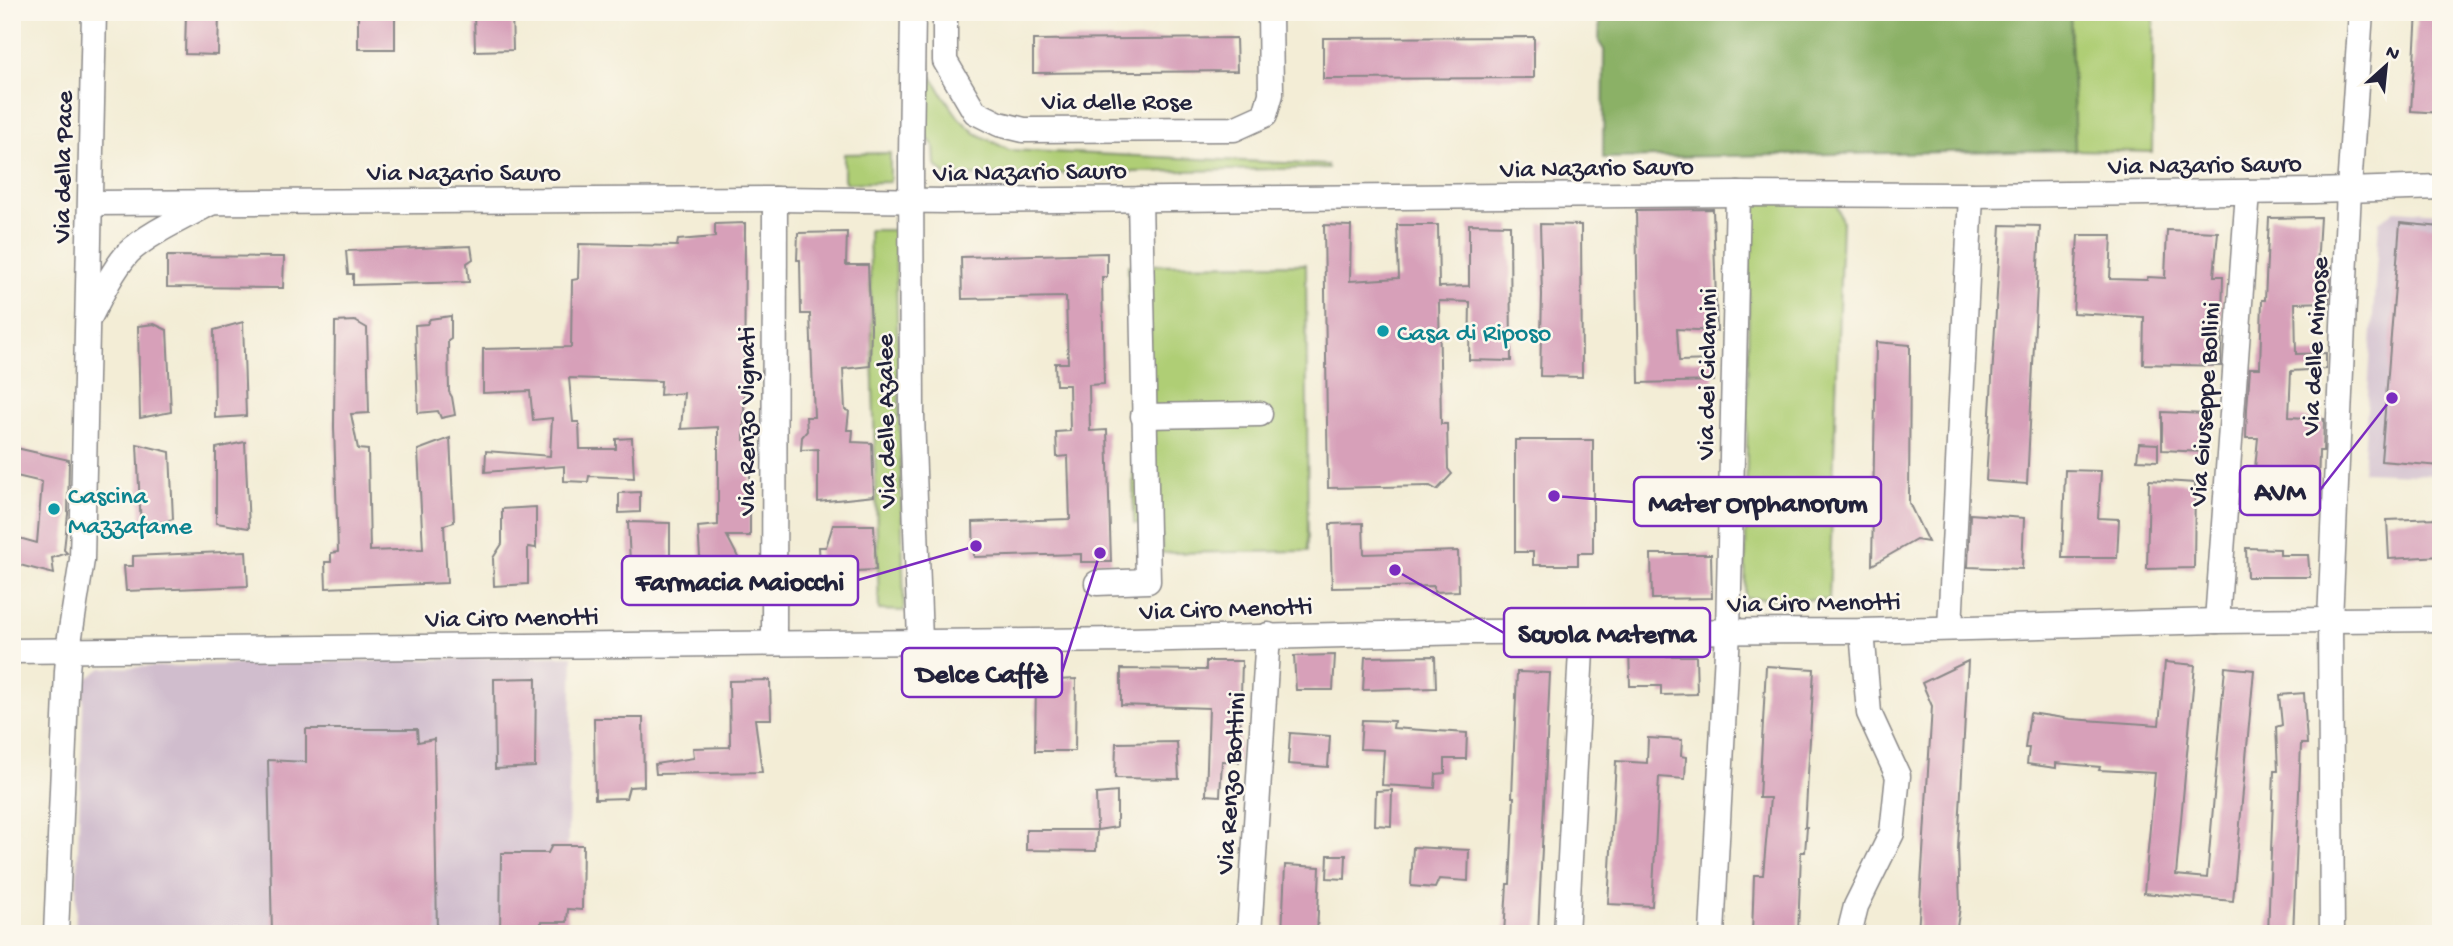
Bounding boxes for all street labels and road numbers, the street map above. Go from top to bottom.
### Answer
street label: Via delle Rose [1041,89,1193,120]
street label: Via della Pace [49,90,82,245]
street label: Via Nazario Sauro [2107,150,2302,185]
street label: Via Nazario Sauro [1499,153,1694,188]
street label: Via Nazario Sauro [932,157,1127,192]
street label: Via Nazario Sauro [366,160,561,191]
street label: Via delle Mimose [2297,255,2338,437]
street label: Via dei Ciclamini [1692,288,1726,461]
street label: Via Giuseppe Bollini [2185,301,2230,509]
street label: Via Renzo Vignati [734,326,765,517]
street label: Via delle Azalee [871,333,906,509]
street label: Via Ciro Menotti [1726,588,1901,623]
street label: Via Ciro Menotti [1138,593,1313,630]
street label: Via Ciro Menotti [424,603,599,638]
street label: Via Renzo Bottini [1212,691,1255,877]

